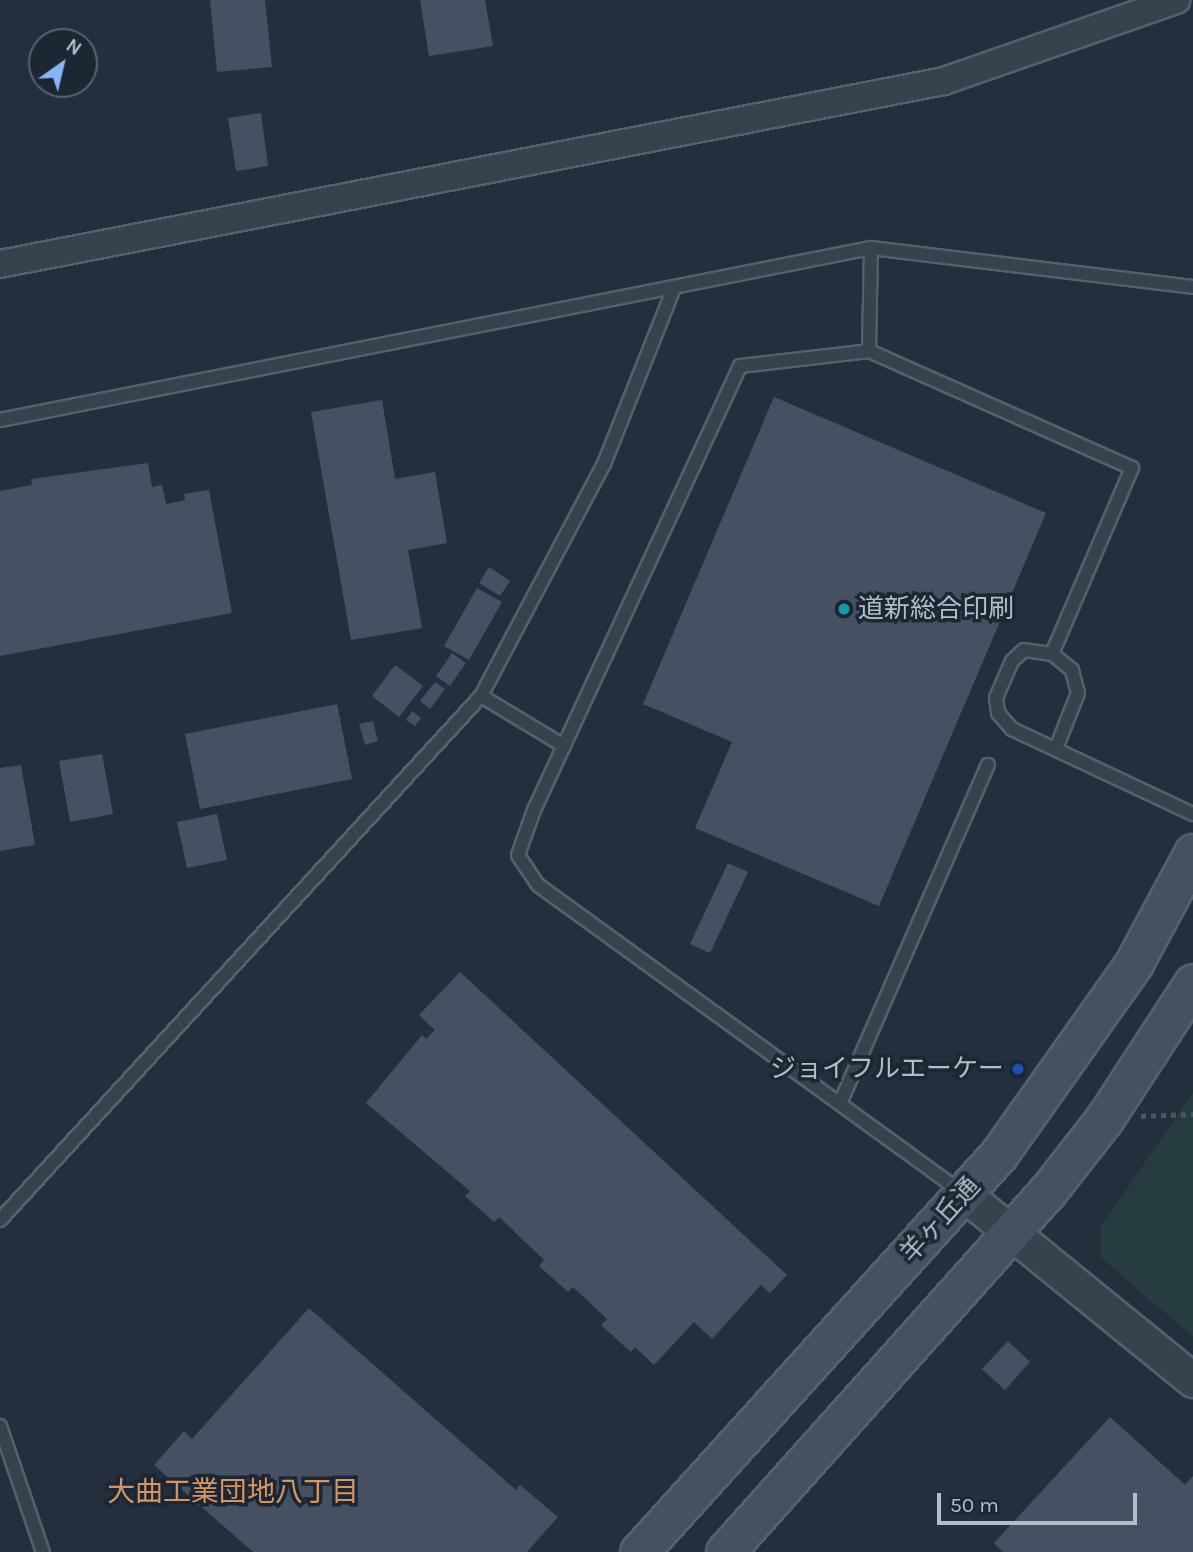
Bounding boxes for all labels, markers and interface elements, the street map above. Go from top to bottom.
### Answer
north arrow [28,28,98,98]
text: N [62,34,85,60]
place label: 道新総合印刷 [858,593,1014,625]
marker: 道新総合印刷 [836,601,852,617]
place label: ジョイフルエーケー [770,1053,1004,1085]
marker: ジョイフルエーケー [1010,1061,1026,1077]
street label: 羊ヶ丘通 [894,1171,986,1269]
district label: 大曲工業団地八丁目 [107,1475,359,1509]
scale bar [941,1478,1140,1522]
text: 50 m [950,1493,999,1517]

